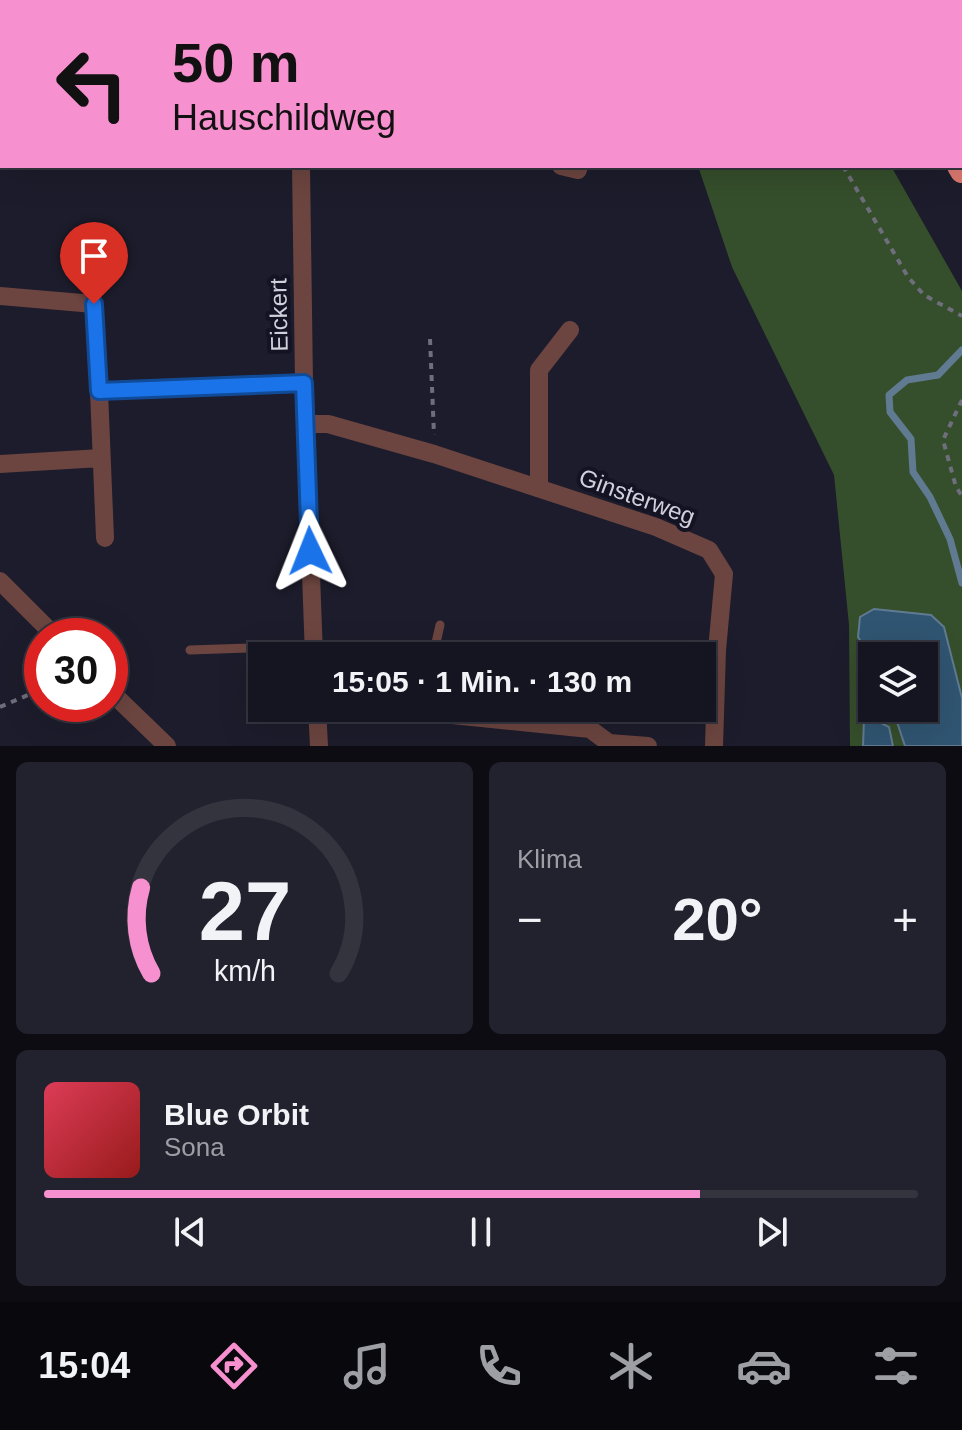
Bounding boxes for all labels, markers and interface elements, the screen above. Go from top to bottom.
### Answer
text: 50 m [172,31,300,94]
icon: left [40,32,144,136]
text: Hauschildweg [172,97,396,138]
pin [60,222,128,304]
icon: arrive [72,234,116,278]
street label: Eickert [264,278,293,352]
street label: Ginsterweg [576,463,699,530]
position arrow [268,509,352,593]
speed limit sign: 30 [24,618,128,722]
map controls [858,642,938,722]
button: layers [858,642,938,722]
text: 15:05 · 1 Min. · 130 m [332,665,632,698]
text: Klima [517,844,582,874]
text: 27 [198,865,291,958]
text: 20° [672,886,763,953]
text: − [517,895,543,944]
text: + [892,895,918,944]
text: km/h [214,955,275,987]
text: Blue Orbit [164,1098,309,1131]
text: Sona [164,1132,225,1162]
icon: previous [168,1210,212,1254]
icon: pause [459,1210,503,1254]
icon: next [750,1210,794,1254]
icon: directions [206,1338,262,1394]
icon: music [339,1338,395,1394]
icon: phone [471,1338,527,1394]
icon: climate [603,1338,659,1394]
icon: car [736,1338,792,1394]
icon: filters [868,1338,924,1394]
text: 15:04 [38,1345,130,1386]

